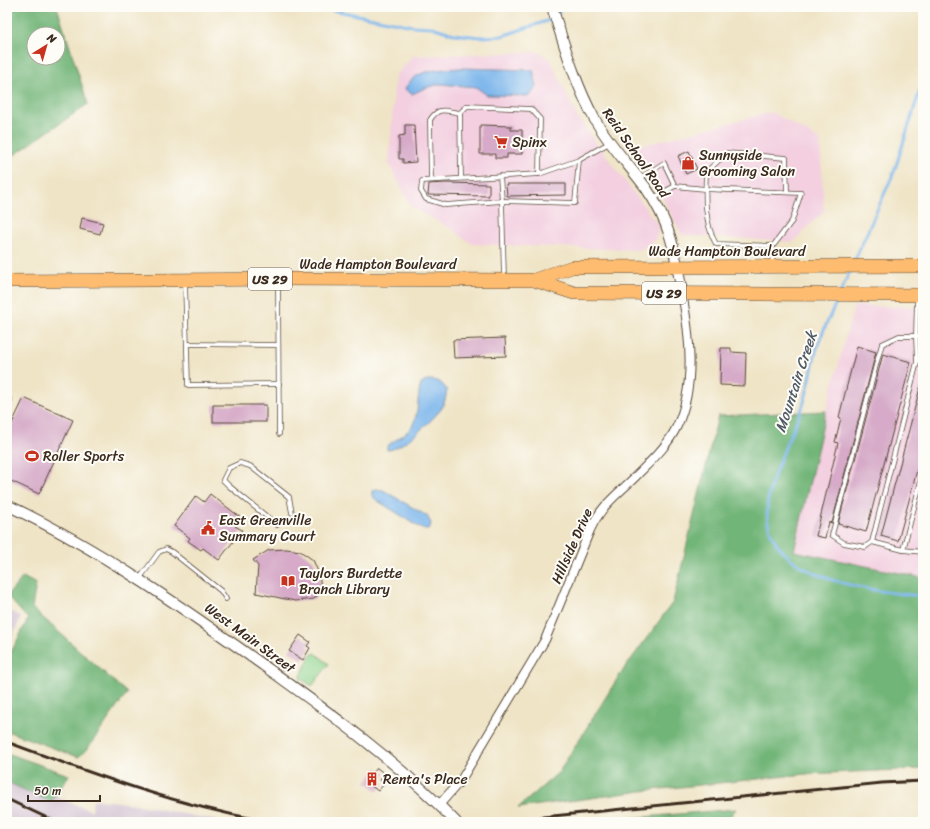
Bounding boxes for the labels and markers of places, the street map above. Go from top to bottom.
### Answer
place label: Spinx [512,130,548,155]
supermarket icon: Spinx [493,134,509,150]
place label: Sunnyside Grooming Salon [699,143,796,184]
shop icon: Sunnyside Grooming Salon [680,155,696,171]
place label: Roller Sports [43,444,125,469]
sports icon: Roller Sports [24,448,40,464]
place label: East Greenville Summary Court [219,508,316,549]
public building icon: East Greenville Summary Court [200,520,216,536]
place label: Taylors Burdette Branch Library [299,561,402,602]
library icon: Taylors Burdette Branch Library [280,573,296,589]
place label: Renta's Place [383,767,468,792]
building icon: Renta's Place [364,771,380,787]

